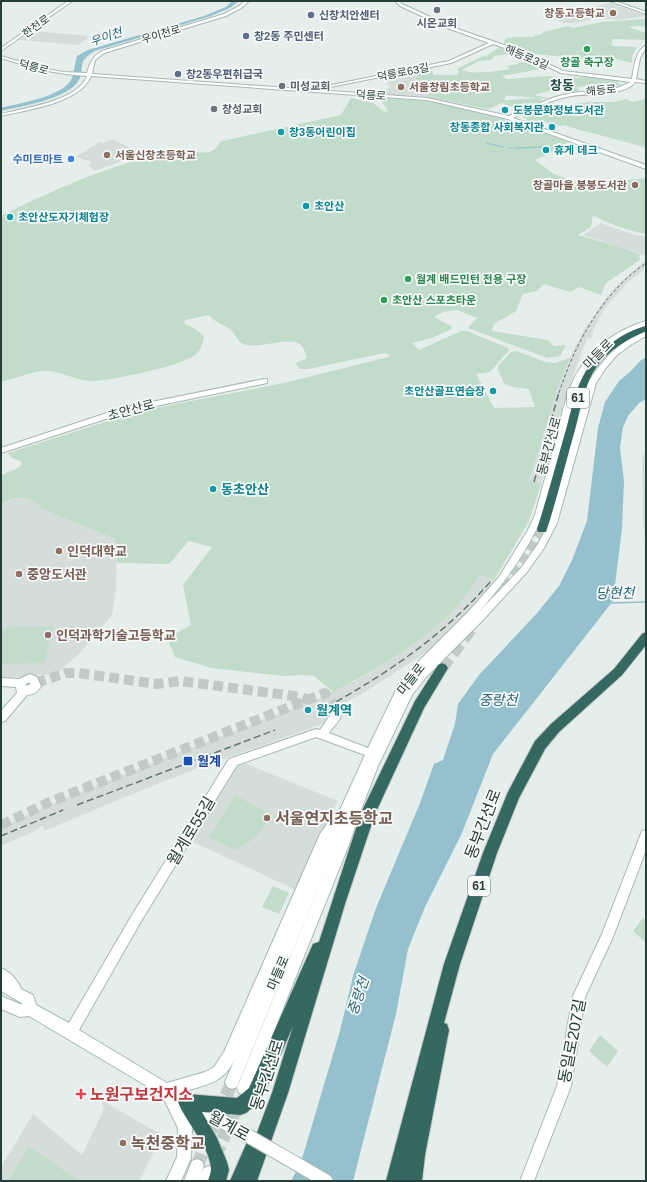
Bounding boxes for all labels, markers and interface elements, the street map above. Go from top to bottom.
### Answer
marker: 시온교회 [432,5,442,15]
place label: 창동고등학교 [544,7,605,19]
marker: 창동고등학교 [608,8,618,18]
place label: 신창치안센터 [319,9,380,21]
marker: 신창치안센터 [306,10,316,20]
street label: 한천로 [20,12,52,40]
place label: 시온교회 [417,17,457,29]
street label: 우이천로 [140,23,182,45]
water label: 우이천 [88,24,126,49]
place label: 창2동 주민센터 [254,30,324,42]
marker: 창2동 주민센터 [241,31,251,41]
street label: 해등로3길 [503,42,551,72]
marker: 창골 축구장 [582,44,592,54]
place label: 창골 축구장 [560,56,614,68]
street label: 덕릉로 [18,57,50,77]
street label: 덕릉로63길 [376,61,430,83]
place label: 창2동우편취급국 [186,68,263,80]
marker: 창2동우편취급국 [173,69,183,79]
district label: 창동 [550,78,574,93]
place label: 미성교회 [290,80,330,92]
marker: 미성교회 [277,81,287,91]
place label: 서울창림초등학교 [409,81,490,93]
marker: 서울창림초등학교 [396,82,406,92]
street label: 해등로 [585,82,617,98]
street label: 덕릉로 [355,88,387,102]
place label: 창성교회 [222,103,262,115]
marker: 창성교회 [209,104,219,114]
place label: 도봉문화정보도서관 [513,104,604,116]
marker: 도봉문화정보도서관 [500,105,510,115]
place label: 창동종합 사회복지관 [450,121,544,133]
marker: 창동종합 사회복지관 [547,122,557,132]
place label: 창3동어린이집 [289,126,356,138]
marker: 창3동어린이집 [276,127,286,137]
place label: 휴게 데크 [554,144,598,156]
marker: 휴게 데크 [541,145,551,155]
place label: 서울신창초등학교 [115,149,196,161]
marker: 서울신창초등학교 [102,150,112,160]
place label: 수미트마트 [12,153,63,165]
marker: 수미트마트 [66,154,76,164]
place label: 창골마을 붕붕도서관 [533,179,627,191]
marker: 창골마을 붕붕도서관 [630,180,640,190]
place label: 초안산 [314,200,344,212]
marker: 초안산 [301,201,311,211]
place label: 초안산도자기체험장 [18,211,109,223]
marker: 초안산도자기체험장 [5,212,15,222]
place label: 월계 배드민턴 전용 구장 [416,273,526,285]
marker: 월계 배드민턴 전용 구장 [403,274,413,284]
place label: 초안산 스포츠타운 [392,294,476,306]
marker: 초안산 스포츠타운 [379,295,389,305]
street label: 마들로 [580,336,616,372]
place label: 초안산골프연습장 [404,385,485,397]
marker: 초안산골프연습장 [488,386,498,396]
road number: 61 [567,388,589,408]
street label: 초안산로 [106,397,156,423]
street label: 동부간선로 [534,415,564,477]
place label: 동초안산 [221,482,269,497]
marker: 동초안산 [208,484,218,494]
place label: 인덕대학교 [67,544,127,559]
marker: 인덕대학교 [54,546,64,556]
place label: 중앙도서관 [27,567,87,582]
marker: 중앙도서관 [14,569,24,579]
water label: 당현천 [596,585,636,601]
place label: 인덕과학기술고등학교 [56,628,176,643]
marker: 인덕과학기술고등학교 [43,630,53,640]
street label: 마들로 [394,660,428,698]
water label: 중랑천 [479,692,518,708]
place label: 월계역 [316,703,352,718]
marker: 월계역 [303,705,313,715]
place label: 월계 [197,754,221,769]
marker: 월계 [182,755,194,767]
street label: 동부간선로 [462,786,504,861]
street label: 월계로55길 [164,794,218,868]
place label: 서울연지초등학교 [275,809,393,827]
marker: 서울연지초등학교 [262,813,272,823]
road number: 61 [468,876,490,896]
street label: 마들로 [264,954,292,992]
water label: 중랑천 [344,974,372,1017]
street label: 동일로207길 [555,997,589,1085]
street label: 동부간선로 [248,1037,287,1113]
place label: 노원구보건지소 [90,1086,193,1103]
marker: 노원구보건지소 [75,1088,87,1100]
street label: 월계로 [206,1108,253,1144]
place label: 녹천중학교 [131,1134,205,1152]
marker: 녹천중학교 [118,1138,128,1148]

